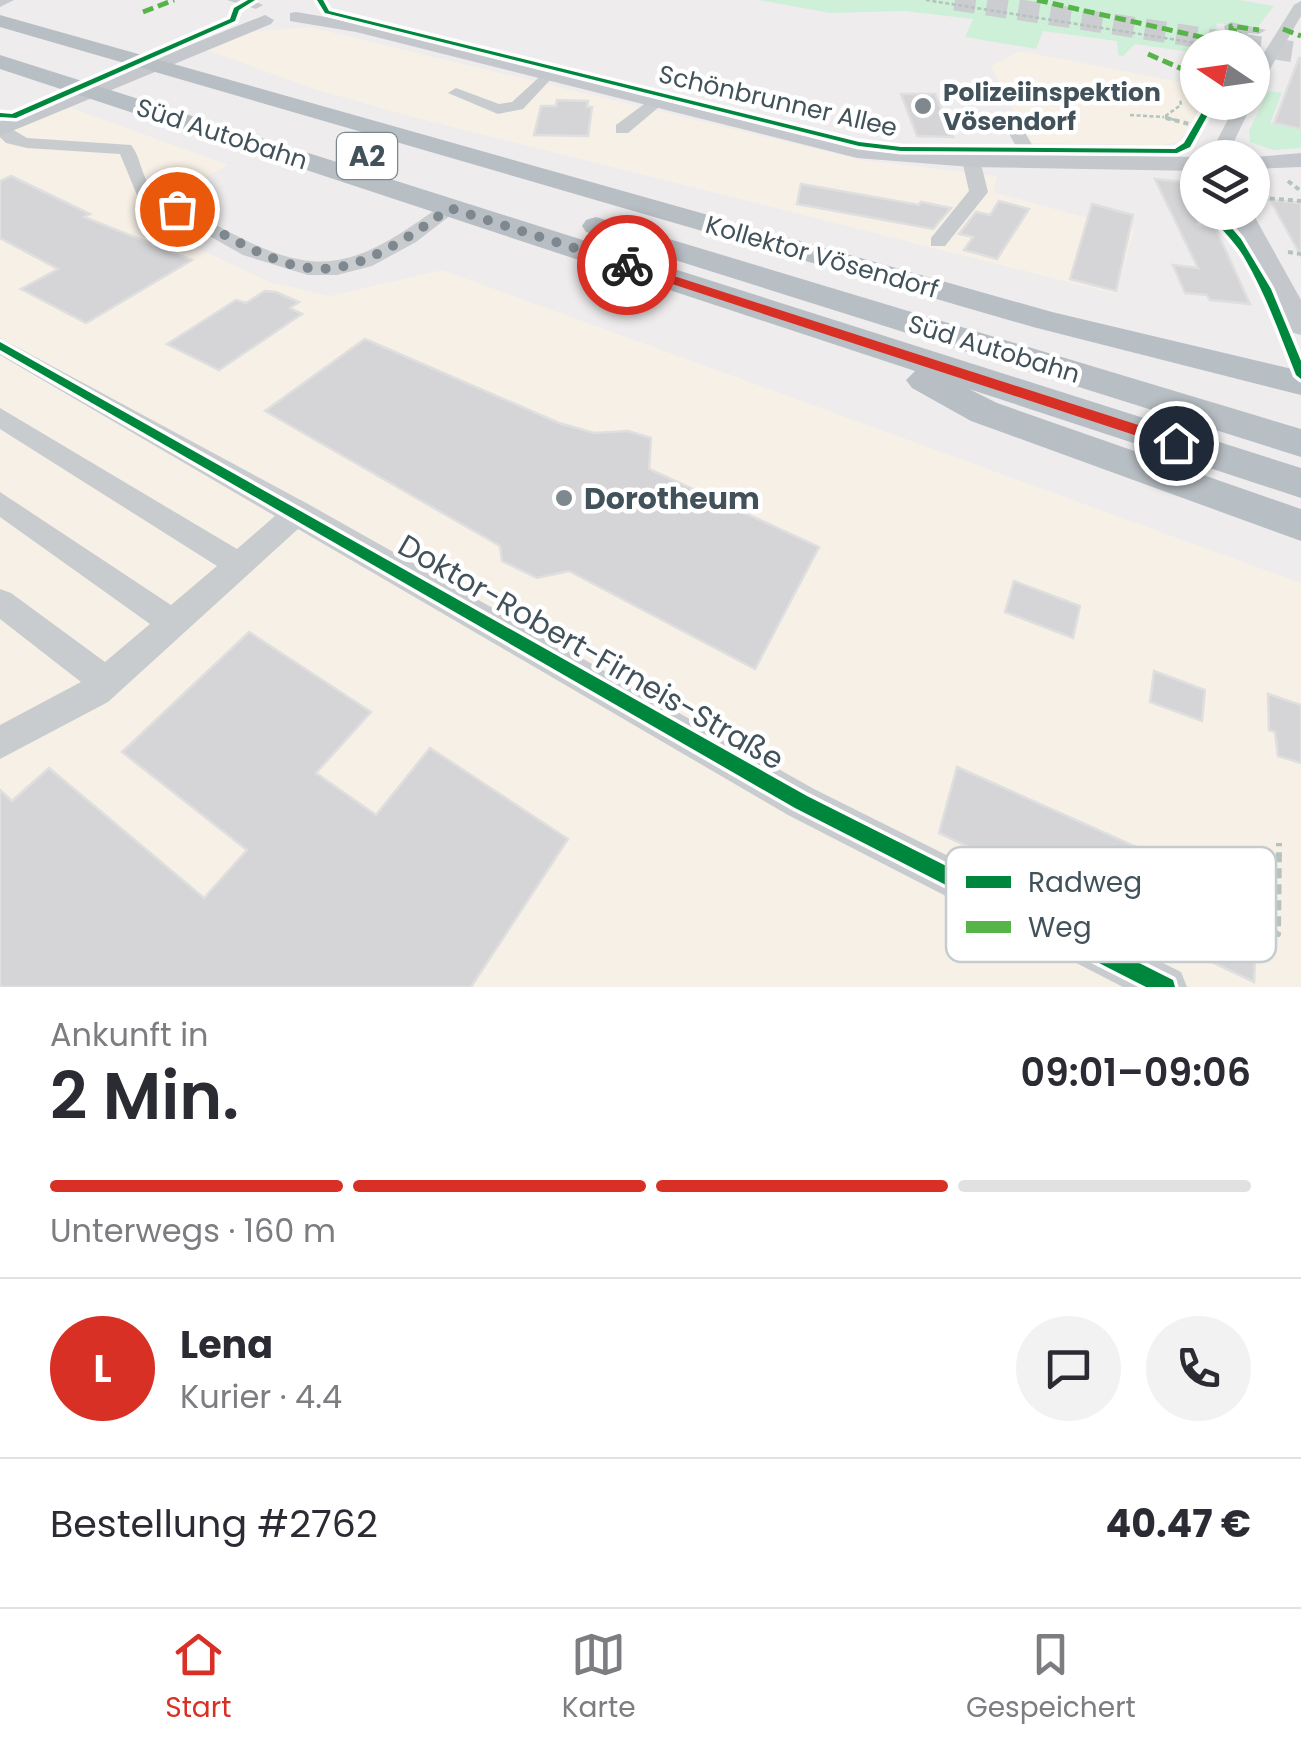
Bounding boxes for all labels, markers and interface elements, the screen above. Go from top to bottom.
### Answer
north arrow [1180,30,1270,120]
map controls [1180,30,1270,230]
street label: Schönbrunner Allee [655,57,901,145]
place label: Polizeiinspektion Vösendorf [943,75,1161,139]
street label: Süd Autobahn [132,90,312,178]
marker: Polizeiinspektion Vösendorf [912,95,934,117]
road number: A2 [337,133,397,179]
button: layers [1180,140,1270,230]
pin [135,167,220,252]
icon: bag [150,182,205,237]
street label: Kollektor Vösendorf [702,207,942,307]
courier [577,215,677,315]
icon: bike [600,238,655,293]
street label: Süd Autobahn [904,306,1084,392]
pin [1134,401,1219,486]
icon: home [1149,416,1204,471]
place label: Dorotheum [584,477,760,520]
marker: Dorotheum [553,487,575,509]
street label: Doktor-Robert-Firneis-Straße [390,524,792,780]
legend [946,847,1276,962]
text: Radweg [1028,863,1142,902]
text: Weg [1028,908,1092,947]
text: Ankunft in [50,1012,209,1057]
text: 09:01–09:06 [1020,1046,1251,1099]
text: 2 Min. [50,1051,239,1142]
text: Unterwegs · 160 m [50,1208,336,1253]
button: chat [1016,1316,1121,1421]
button: phone [1146,1316,1251,1421]
text: Lena [180,1318,273,1371]
text: L [93,1342,112,1395]
text: Kurier · 4.4 [180,1374,342,1419]
text: Bestellung #2762 [50,1497,378,1550]
text: 40.47 € [1105,1497,1251,1550]
tab: Start [165,1627,231,1729]
tab: Karte [562,1627,636,1729]
tab: Gespeichert [966,1627,1136,1729]

